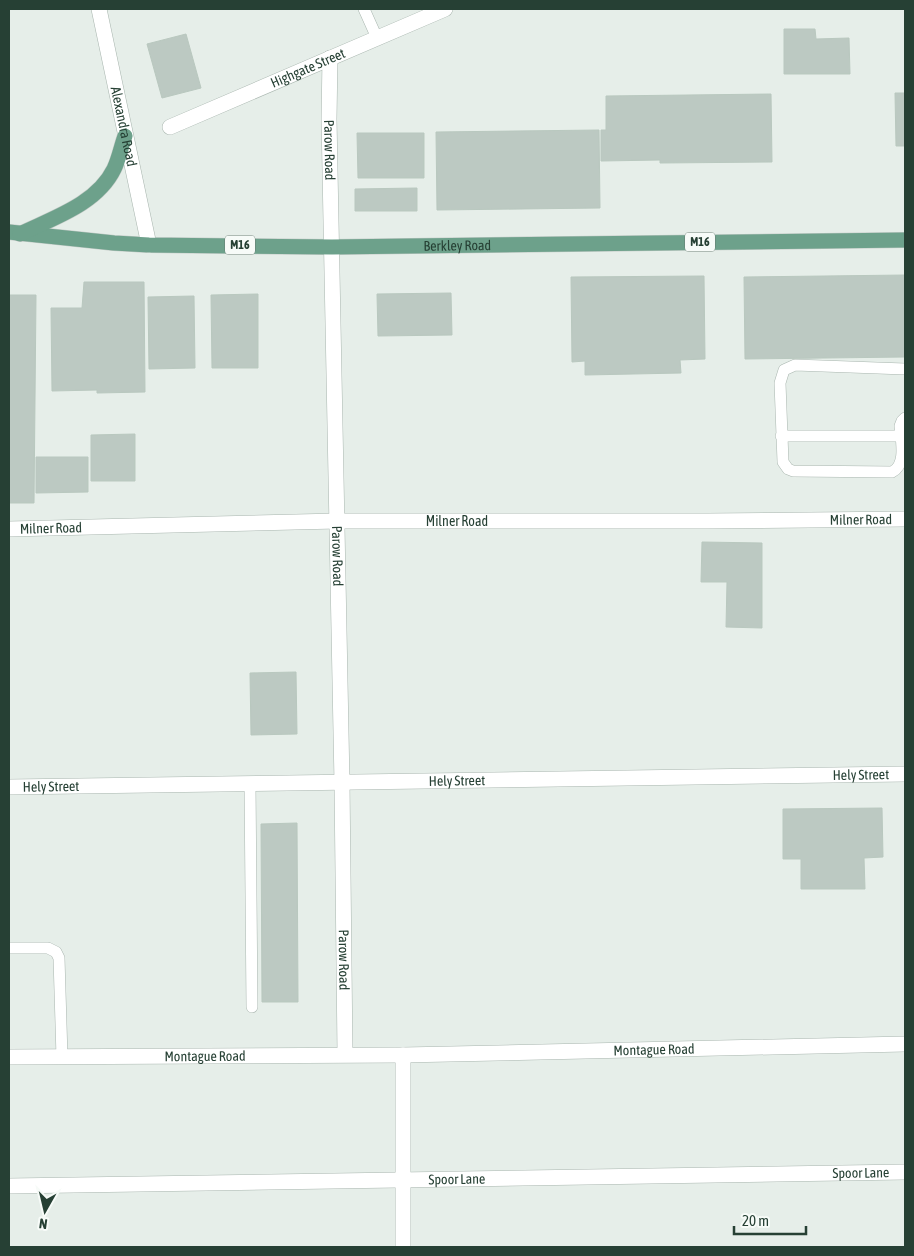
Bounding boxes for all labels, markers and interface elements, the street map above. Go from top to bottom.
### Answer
street label: Highgate Street [268,45,348,91]
street label: Alexandra Road [108,85,140,168]
street label: Parow Road [321,119,338,181]
road number: M16 [685,232,715,252]
road number: M16 [225,236,255,254]
street label: Berkley Road [423,237,491,254]
street label: Milner Road [830,511,892,528]
street label: Milner Road [426,513,488,529]
street label: Milner Road [20,519,82,537]
street label: Parow Road [329,525,346,586]
street label: Hely Street [833,766,889,783]
street label: Hely Street [429,772,485,789]
street label: Hely Street [23,778,79,795]
street label: Parow Road [336,929,352,990]
street label: Montague Road [613,1041,695,1058]
street label: Montague Road [164,1048,246,1064]
street label: Spoor Lane [832,1164,889,1181]
street label: Spoor Lane [428,1171,486,1187]
north arrow [20,1186,70,1236]
scale bar [734,1204,806,1236]
text: 20 m [742,1212,769,1229]
text: N [38,1215,48,1232]

